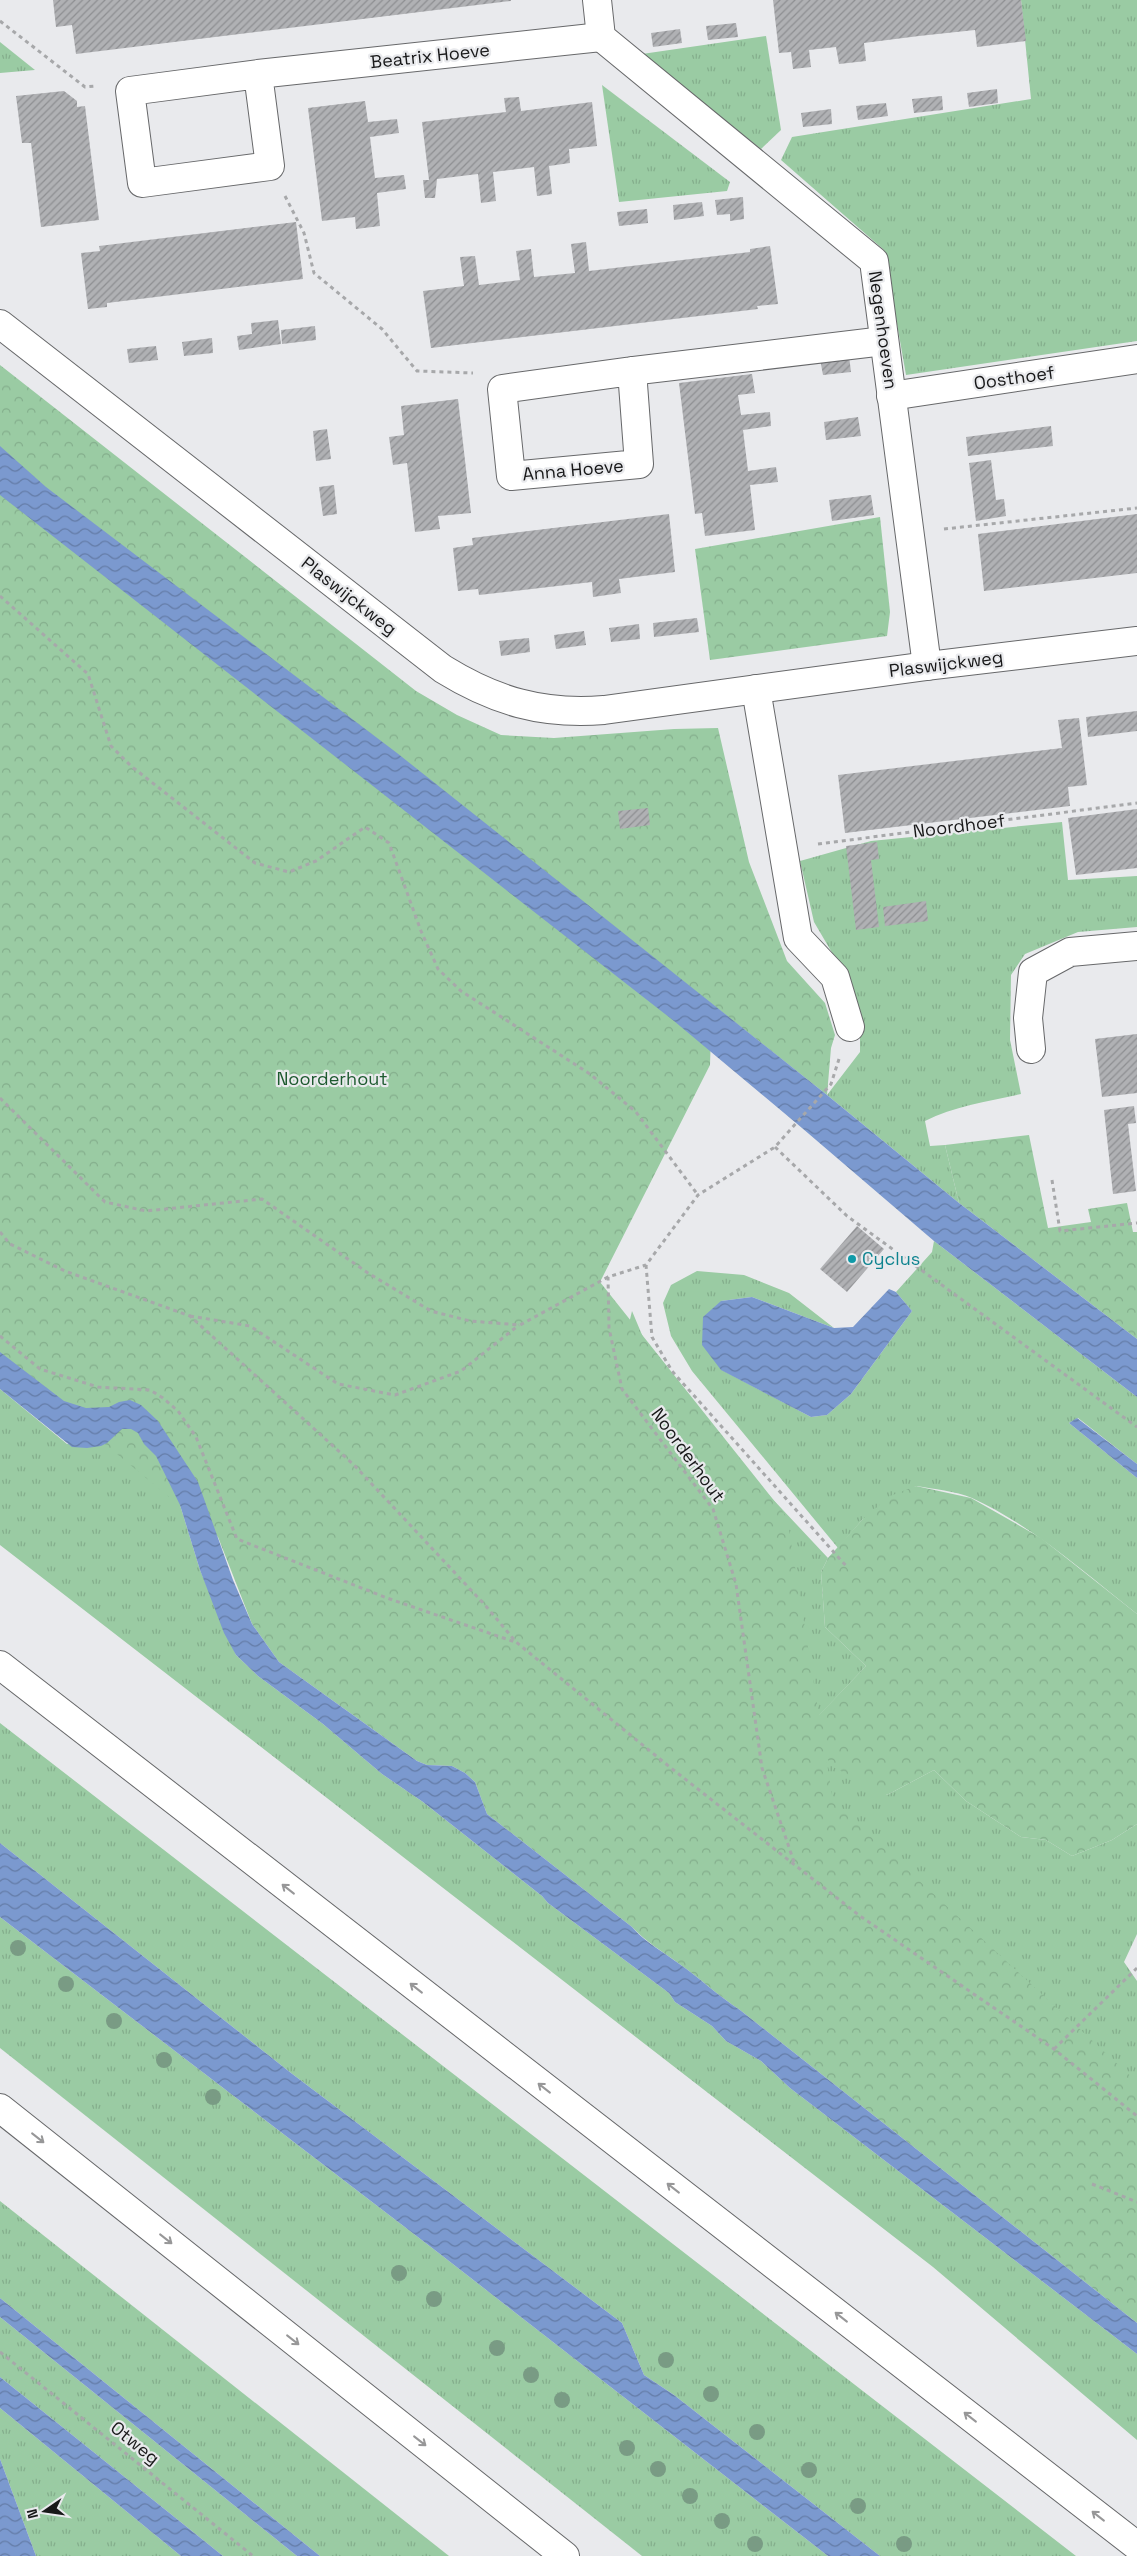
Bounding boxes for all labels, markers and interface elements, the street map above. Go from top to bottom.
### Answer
street label: Beatrix Hoeve [369,38,491,73]
street label: Negenhoeven [864,269,903,391]
street label: Oosthoef [972,360,1056,395]
street label: Anna Hoeve [521,454,625,485]
street label: Plaswijckweg [297,551,402,640]
street label: Plaswijckweg [887,645,1004,682]
street label: Noordhoef [912,808,1006,843]
park label: Noorderhout [276,1067,388,1090]
place label: Cyclus [862,1247,920,1270]
marker: Cyclus [846,1253,858,1265]
street label: Noorderhout [646,1403,730,1506]
one-way arrow [282,1883,295,1894]
one-way arrow [410,1983,423,1994]
one-way arrow [538,2083,551,2094]
one-way arrow [31,2133,44,2144]
one-way arrow [667,2182,680,2193]
one-way arrow [159,2234,172,2245]
one-way arrow [835,2312,848,2323]
one-way arrow [286,2335,299,2346]
one-way arrow [964,2411,977,2422]
street label: Otweg [106,2416,165,2469]
one-way arrow [413,2436,426,2447]
north arrow [20,2486,70,2536]
text: N [23,2507,42,2521]
one-way arrow [1092,2511,1105,2522]

